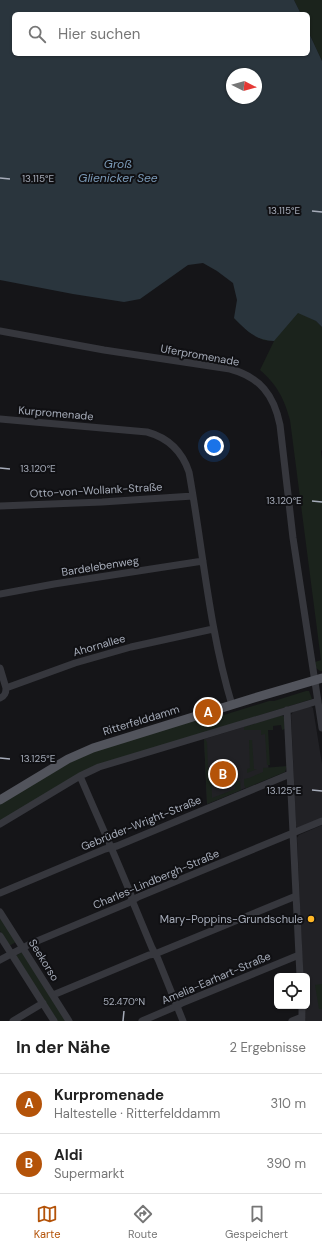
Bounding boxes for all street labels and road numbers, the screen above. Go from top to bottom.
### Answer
street label: Uferpromenade [159,341,241,369]
street label: Kurpromenade [18,403,94,423]
street label: Otto-von-Wollank-Straße [29,480,163,500]
street label: Bardelebenweg [60,553,140,579]
street label: Ahornallee [71,631,127,659]
street label: Ritterfelddamm [101,702,181,738]
street label: Gebrüder-Wright-Straße [79,792,203,854]
street label: Charles-Lindbergh-Straße [91,846,221,912]
street label: Seekorso [26,937,62,983]
street label: Amelia-Earhart-Straße [159,949,273,1007]

